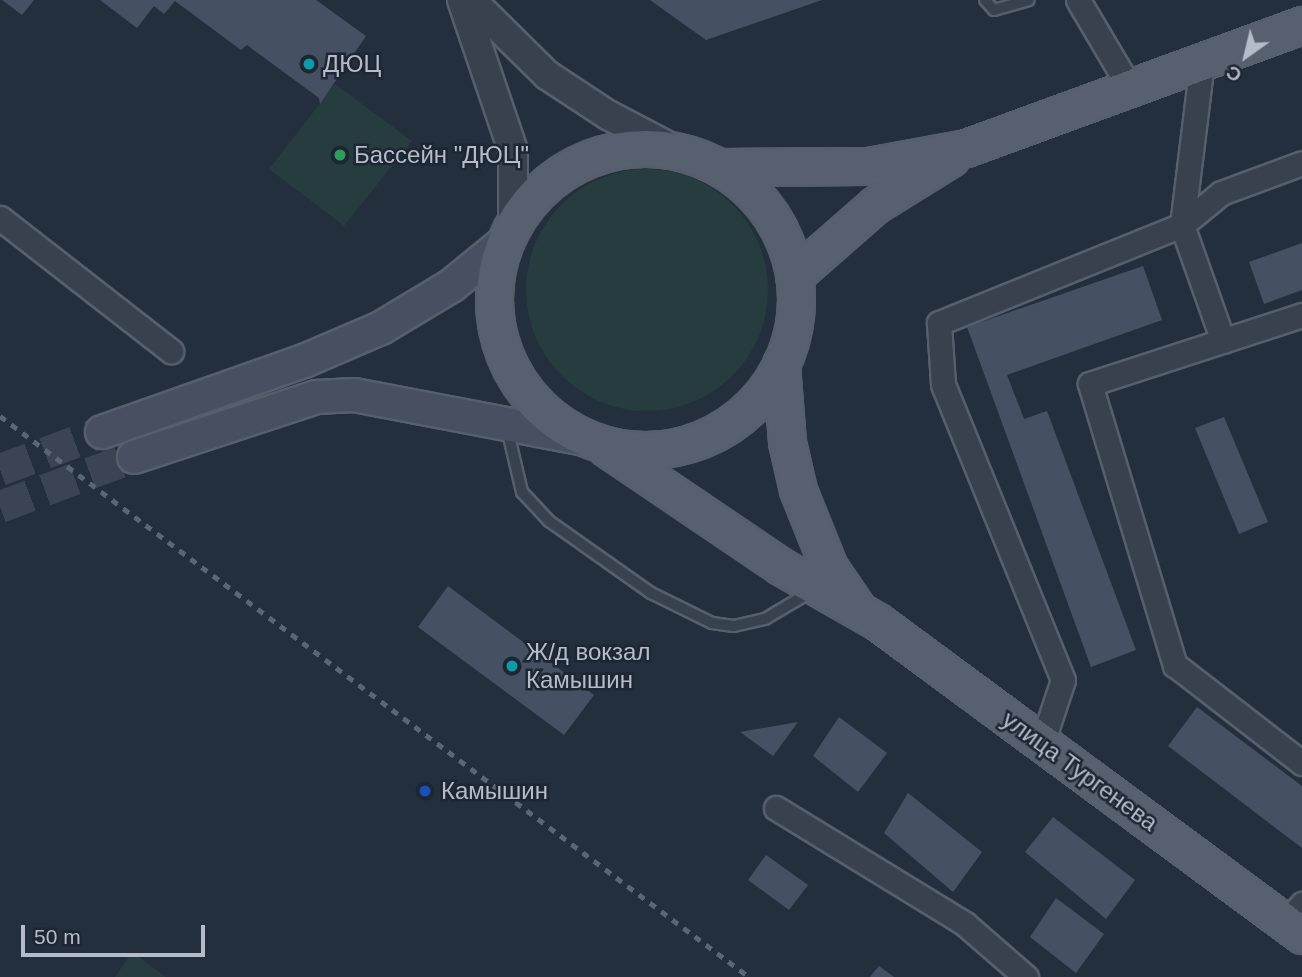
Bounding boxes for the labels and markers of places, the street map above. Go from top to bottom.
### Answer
place label: ДЮЦ [323,50,381,78]
marker: ДЮЦ [301,56,317,72]
place label: Бассейн "ДЮЦ" [354,141,529,169]
marker: Бассейн "ДЮЦ" [332,147,348,163]
place label: Ж/д вокзал Камышин [526,638,650,694]
marker: Ж/д вокзал Камышин [504,658,520,674]
place label: Камышин [441,777,548,805]
marker: Камышин [415,781,435,801]

